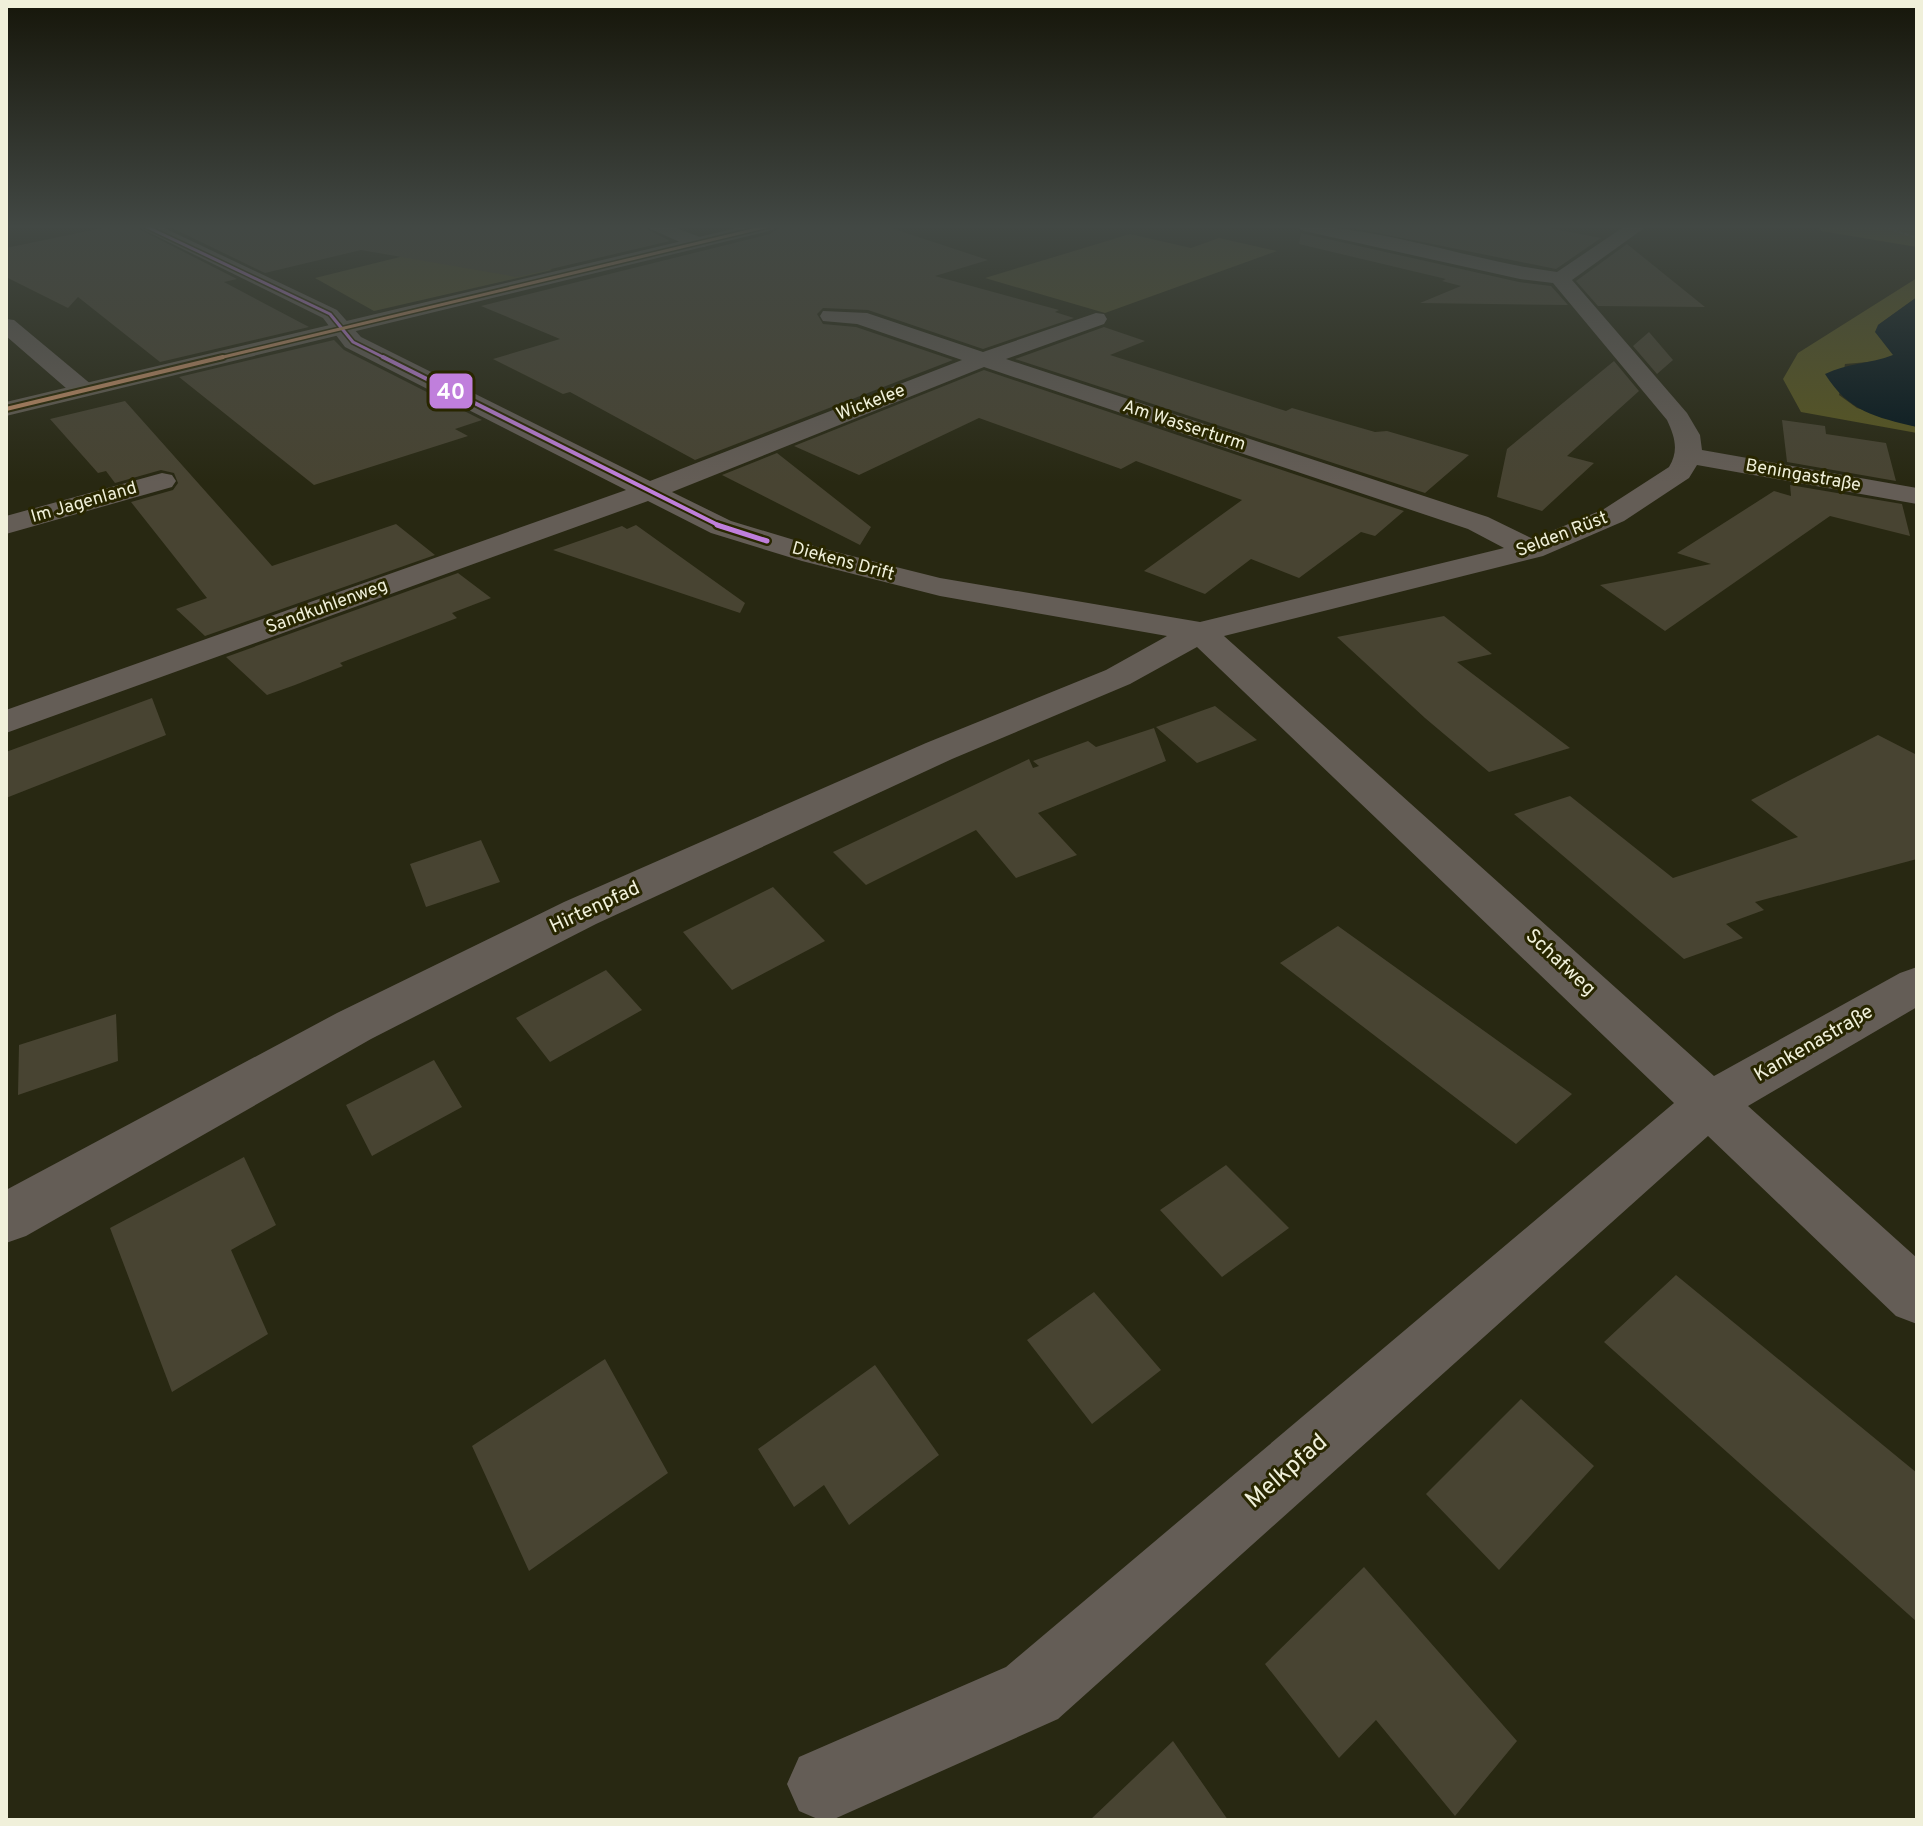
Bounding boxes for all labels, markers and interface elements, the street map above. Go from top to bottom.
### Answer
line badge: 40 [428,372,474,410]
street label: Wickelee [833,379,909,427]
text: 40 [437,380,465,407]
street label: Am Wasserturm [1120,395,1248,457]
street label: Beningastraße [1744,455,1862,497]
street label: Im Jagenland [28,477,140,529]
street label: Selden Rüst [1513,507,1611,563]
street label: Diekens Drift [789,537,897,587]
street label: Sandkuhlenweg [263,574,391,640]
street label: Hirtenpfad [546,876,644,940]
street label: Schafweg [1519,924,1601,1002]
street label: Kankenastraße [1750,999,1878,1089]
street label: Melkpfad [1240,1428,1334,1516]

